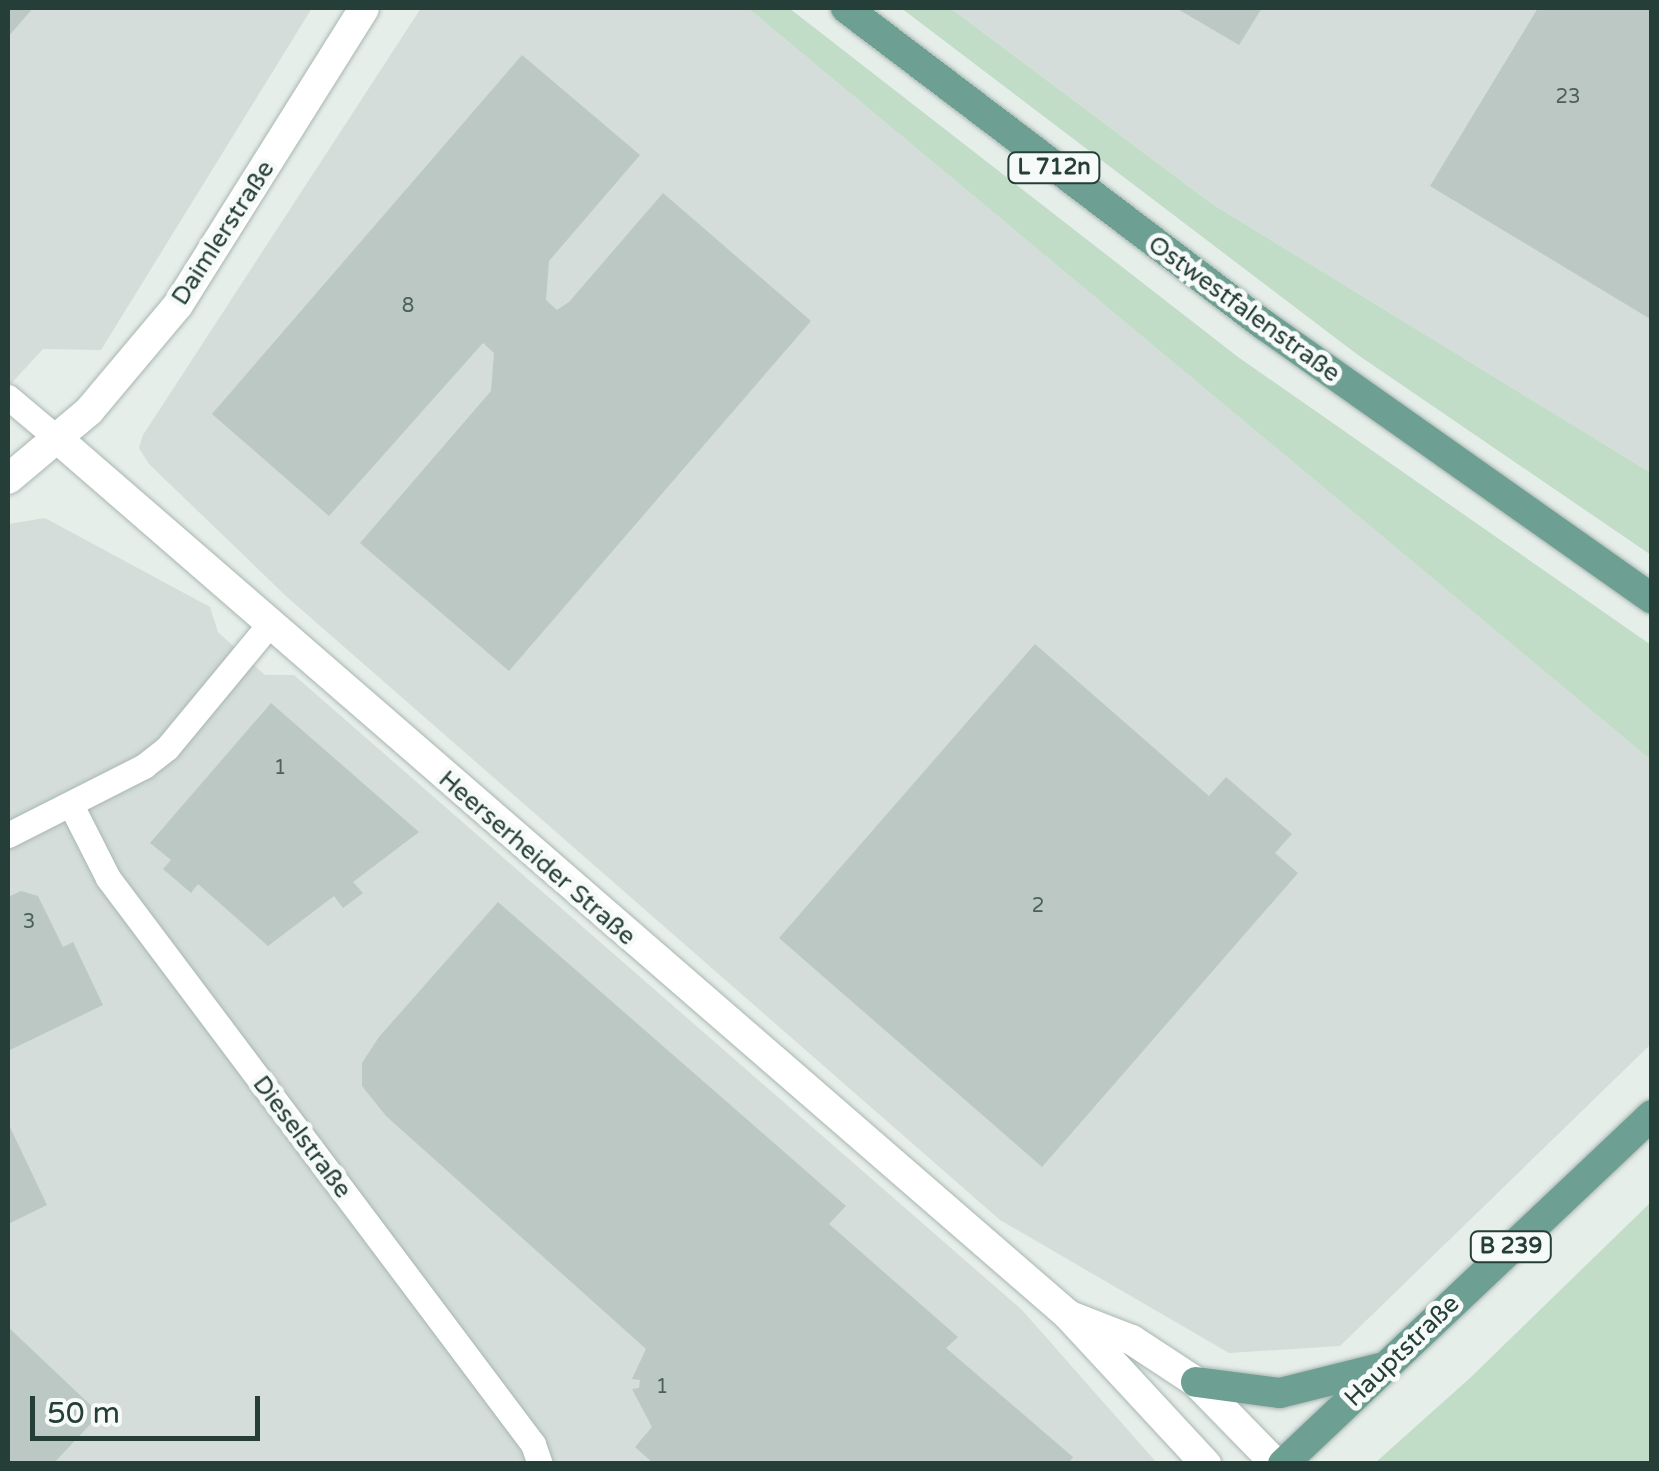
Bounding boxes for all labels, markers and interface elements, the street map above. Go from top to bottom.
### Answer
house number: 23 [1555,85,1581,109]
road number: L 712n [1006,151,1102,185]
street label: Daimlerstraße [165,155,281,311]
street label: Ostwestfalenstraße [1142,229,1346,389]
house number: 8 [402,294,414,318]
house number: 1 [274,756,286,780]
street label: Heerserheider Straße [432,764,642,952]
house number: 2 [1032,894,1044,918]
house number: 3 [23,910,35,934]
street label: Dieselstraße [246,1070,358,1204]
road number: B 239 [1468,1230,1554,1264]
street label: Hauptstraße [1338,1289,1466,1413]
house number: 1 [656,1375,668,1399]
scale bar [35,1376,265,1438]
text: 50 m [47,1395,120,1432]

